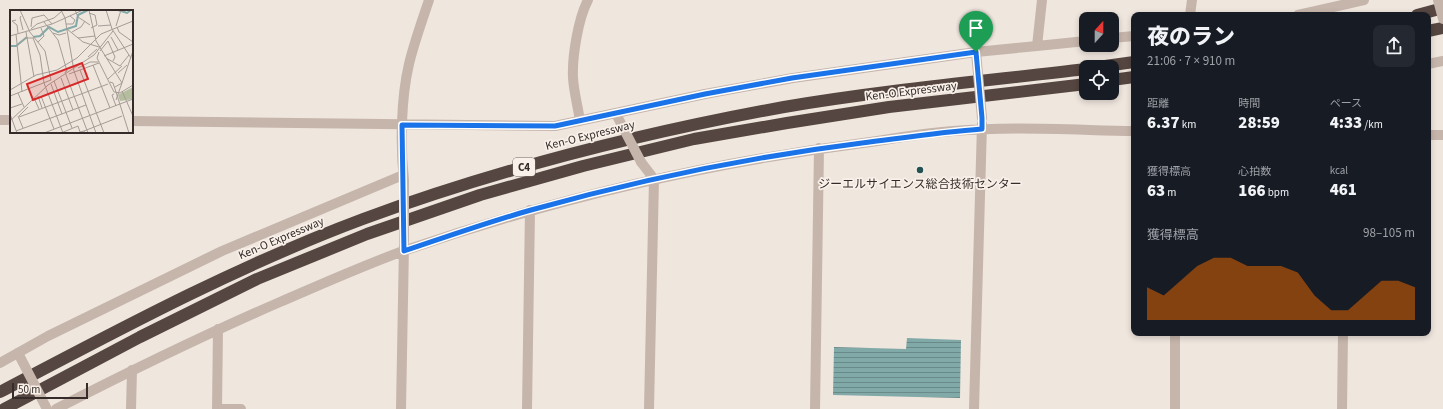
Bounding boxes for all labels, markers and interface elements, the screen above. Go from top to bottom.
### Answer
inset map [10,10,133,133]
pin [959,11,993,52]
north arrow [1079,12,1119,52]
map controls [1079,12,1119,100]
icon: arrive [965,17,987,39]
text: 夜のラン [1147,21,1235,53]
button: share [1373,25,1415,67]
text: 21:06 · 7 × 910 m [1147,52,1235,70]
button: locate [1079,60,1119,100]
street label: Ken-O Expressway [865,77,958,106]
text: 距離 [1147,96,1169,111]
text: 時間 [1238,96,1260,111]
text: ペース [1330,96,1362,111]
text: 6.37 [1147,111,1180,135]
text: 28:59 [1238,111,1280,135]
text: 4:33 [1330,111,1362,135]
street label: Ken-O Expressway [544,116,637,155]
text: km [1180,117,1196,132]
text: /km [1362,117,1383,132]
road number: C4 [513,158,535,176]
text: kcal [1330,163,1348,178]
text: 獲得標高 [1147,164,1191,179]
text: 心拍数 [1238,164,1271,179]
marker: ジーエルサイエンス総合技術センター [915,165,925,175]
place label: ジーエルサイエンス総合技術センター [818,176,1022,193]
text: 461 [1330,178,1357,202]
text: 63 [1147,179,1165,203]
text: 166 [1238,179,1266,203]
text: m [1165,185,1176,200]
text: bpm [1266,185,1289,200]
street label: Ken-O Expressway [236,213,327,264]
text: 98–105 m [1363,224,1415,242]
text: 獲得標高 [1147,226,1199,244]
scale bar [12,381,88,400]
text: 50 m [18,382,40,397]

